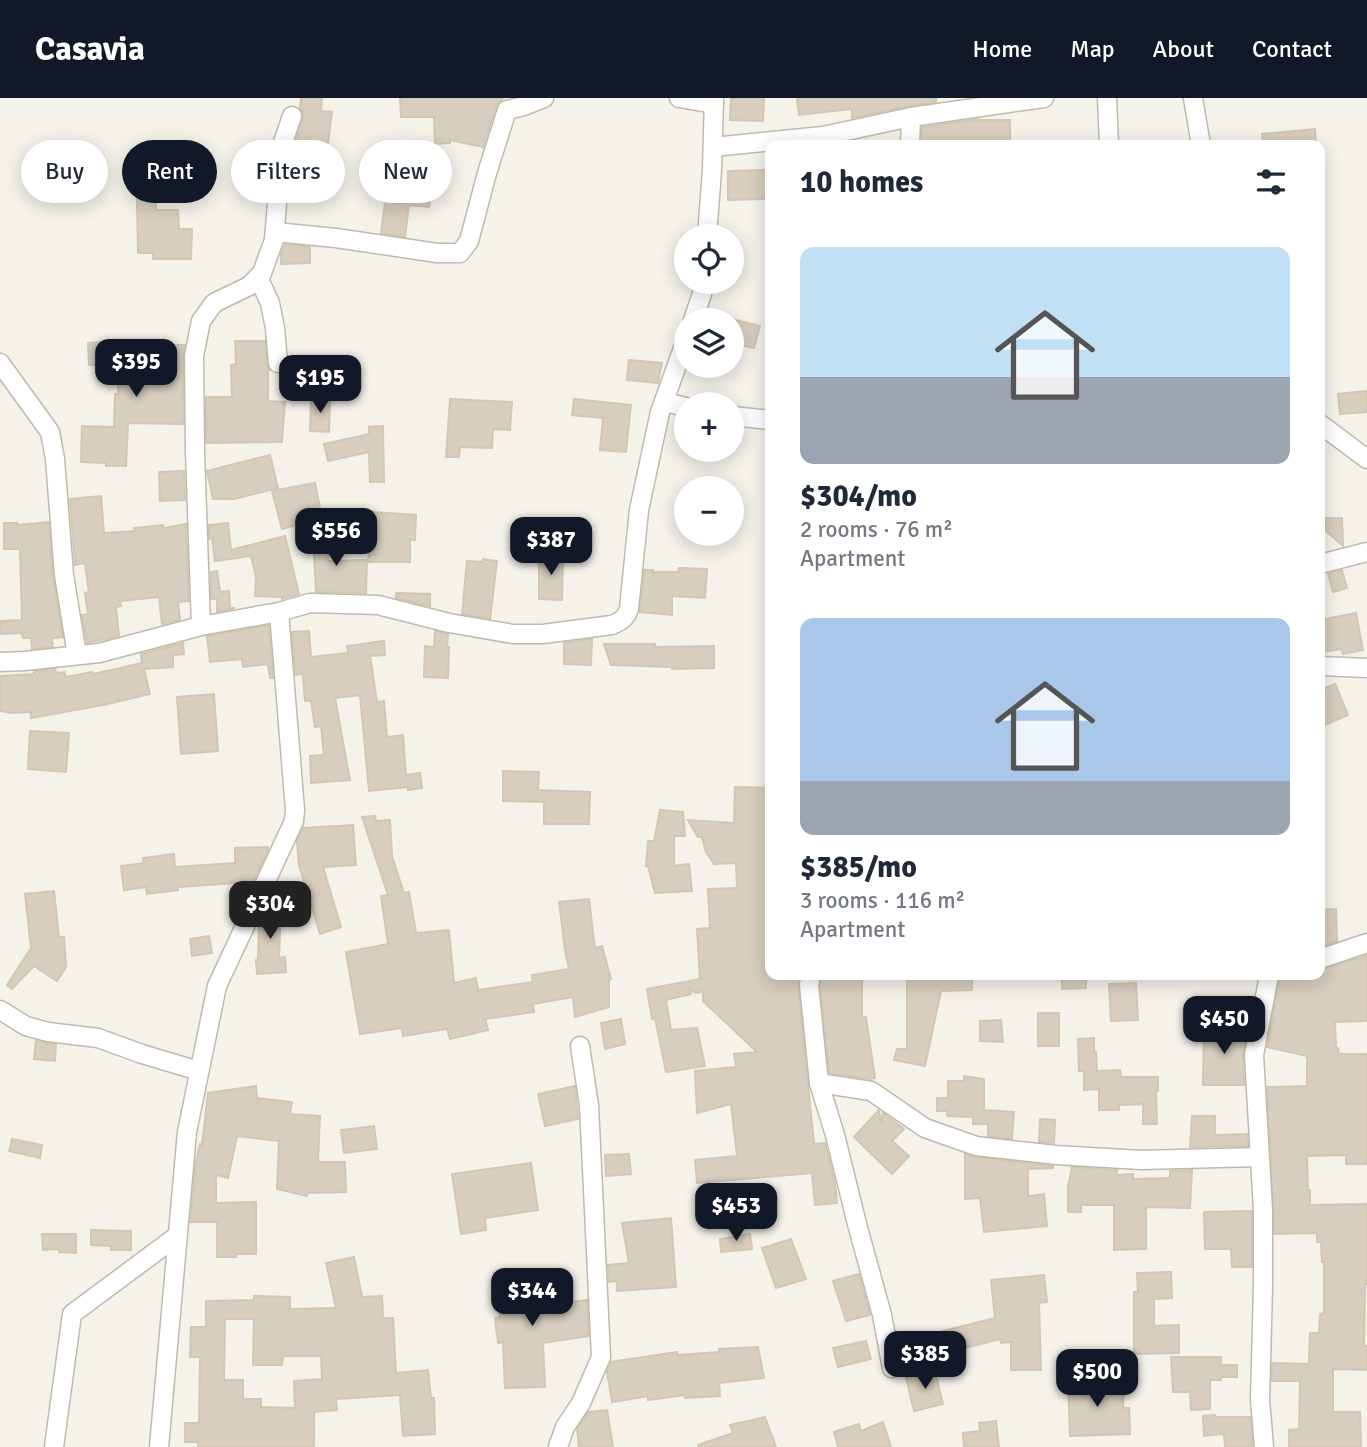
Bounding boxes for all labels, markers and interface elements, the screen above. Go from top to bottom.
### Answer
text: Casavia [35,29,145,70]
text: Home [972,34,1032,64]
text: Map [1070,34,1115,64]
text: About [1153,34,1214,64]
text: Contact [1252,34,1332,64]
chip: Buy [21,140,108,203]
chip: Rent [122,140,217,203]
chip: Filters [231,140,345,203]
chip: New [359,140,452,203]
icon: filters [1252,163,1290,201]
text: 10 homes [800,164,923,201]
map controls [674,224,744,546]
button: locate [674,224,744,294]
icon: home [982,292,1108,418]
button: layers [674,308,744,378]
pin: $395 [95,340,177,399]
text: $395 [111,347,161,376]
pin: $195 [279,356,361,415]
text: $195 [295,363,345,392]
button: + [674,392,744,462]
button: − [674,476,744,546]
text: $304/mo [800,478,917,515]
pin: $556 [295,508,377,568]
text: 2 rooms · 76 m² [800,515,953,544]
text: $556 [311,516,361,545]
pin: $387 [510,518,592,577]
text: $387 [526,525,576,554]
text: Apartment [800,544,905,573]
icon: home [982,663,1108,789]
text: $385/mo [800,849,917,886]
pin: $304 [229,882,311,941]
text: 3 rooms · 116 m² [800,886,965,915]
text: $304 [245,889,295,918]
text: Apartment [800,915,905,944]
pin: $450 [1183,996,1265,1056]
text: $450 [1199,1004,1249,1033]
pin: $453 [695,1184,777,1243]
text: $453 [711,1191,761,1220]
pin: $344 [491,1268,573,1328]
text: $344 [507,1276,557,1305]
pin: $385 [884,1332,966,1391]
text: $385 [900,1339,950,1368]
pin: $500 [1056,1350,1138,1409]
text: $500 [1072,1357,1122,1386]

